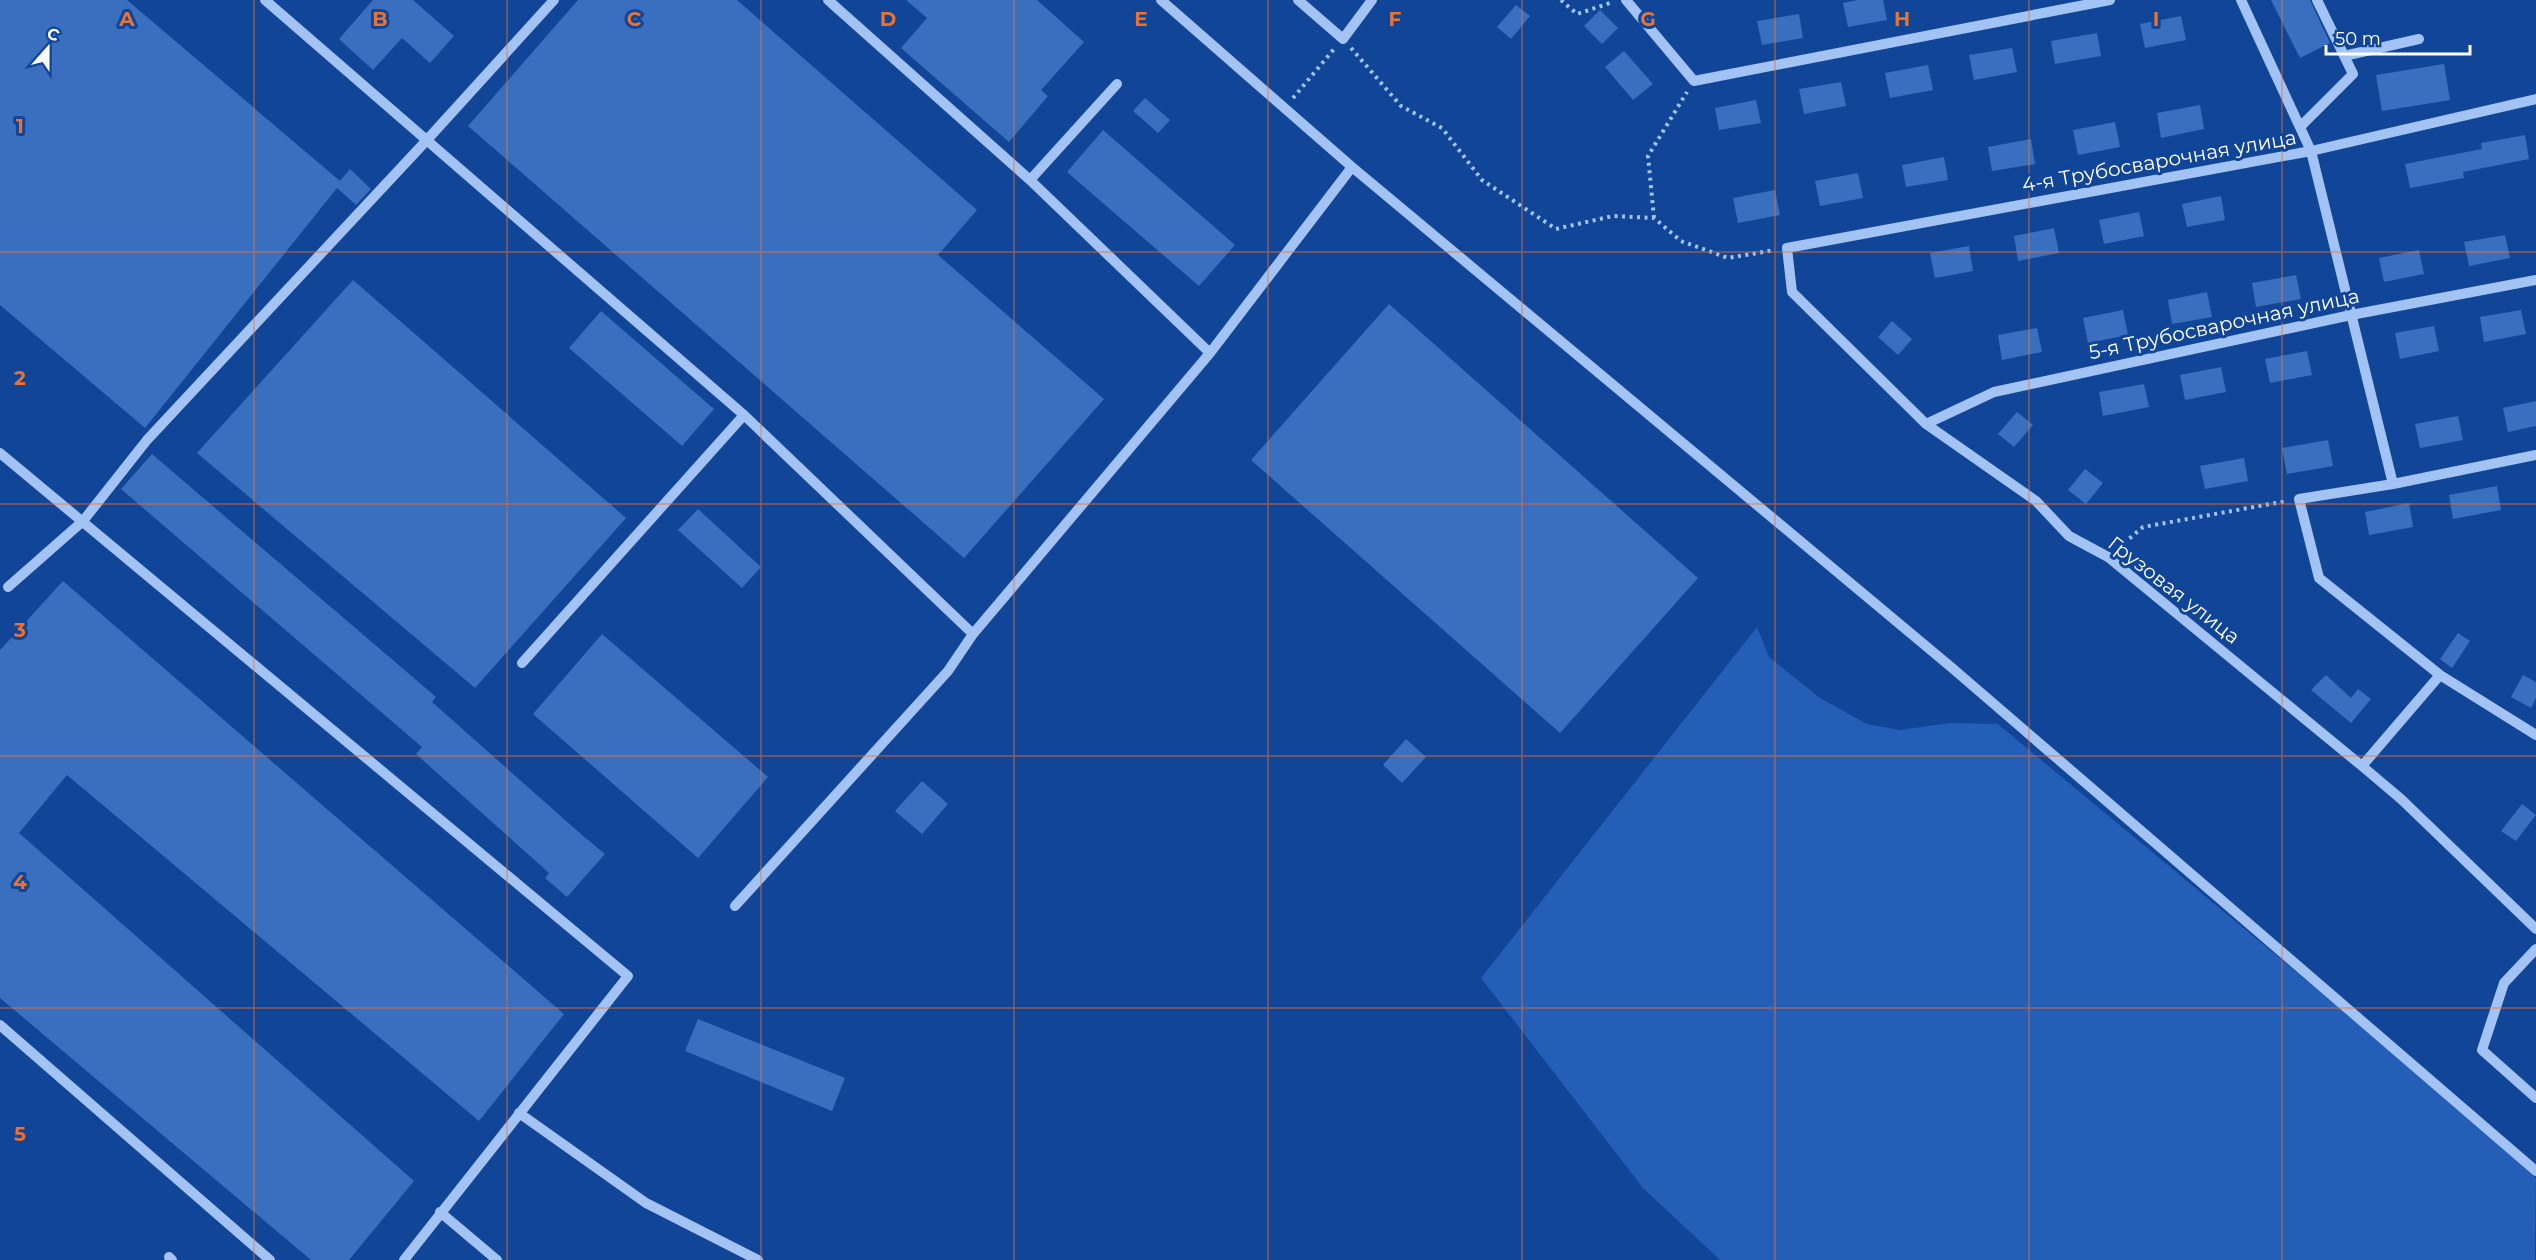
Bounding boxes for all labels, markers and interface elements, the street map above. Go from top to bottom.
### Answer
text: A [118,7,135,31]
text: B [372,7,388,31]
text: C [627,7,642,31]
text: D [880,7,896,31]
text: E [1134,7,1148,31]
text: F [1389,7,1402,31]
text: G [1640,7,1656,31]
text: H [1894,7,1910,31]
text: I [2153,7,2159,31]
north arrow [18,18,78,78]
scale bar [2326,18,2470,56]
text: С [44,24,62,46]
text: 50 m [2335,28,2381,50]
text: 1 [16,114,24,138]
street label: 4-я Трубосварочная улица [2020,125,2298,197]
street label: 5-я Трубосварочная улица [2086,284,2362,364]
text: 2 [14,366,26,390]
street label: Грузовая улица [2103,531,2245,649]
text: 3 [13,618,26,642]
text: 4 [13,870,27,894]
text: 5 [14,1122,26,1146]

